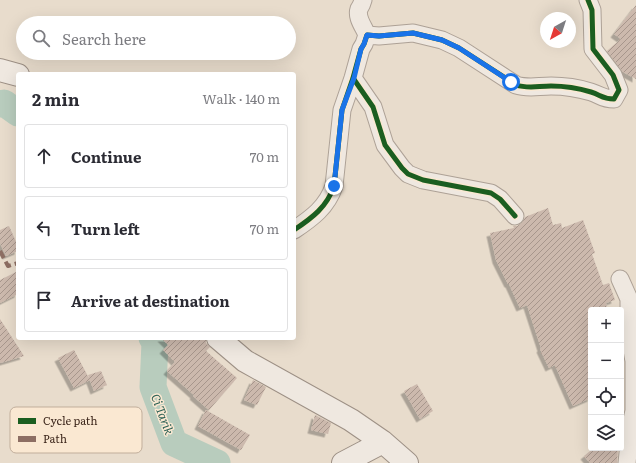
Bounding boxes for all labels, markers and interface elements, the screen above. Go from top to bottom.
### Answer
north arrow [540,12,576,48]
search box [16,16,296,60]
icon: search [30,27,52,49]
text: Search here [62,27,146,50]
route start [502,73,520,91]
text: 2 min [32,86,80,111]
text: Walk · 140 m [203,89,280,108]
icon: ahead [33,145,55,167]
text: Continue [71,145,141,168]
text: 70 m [250,147,279,166]
route end [325,177,343,195]
icon: left [33,217,55,239]
text: Turn left [71,217,140,240]
text: 70 m [250,219,279,238]
icon: arrive [33,289,55,311]
text: Arrive at destination [71,289,230,312]
map controls [588,307,624,451]
button: + [588,307,624,343]
button: − [588,343,624,379]
button: locate [588,379,624,415]
water label: Ci Tarik [147,391,179,437]
legend [10,407,142,453]
text: Cycle path [43,412,98,428]
button: layers [588,415,624,451]
text: Path [43,430,67,446]

